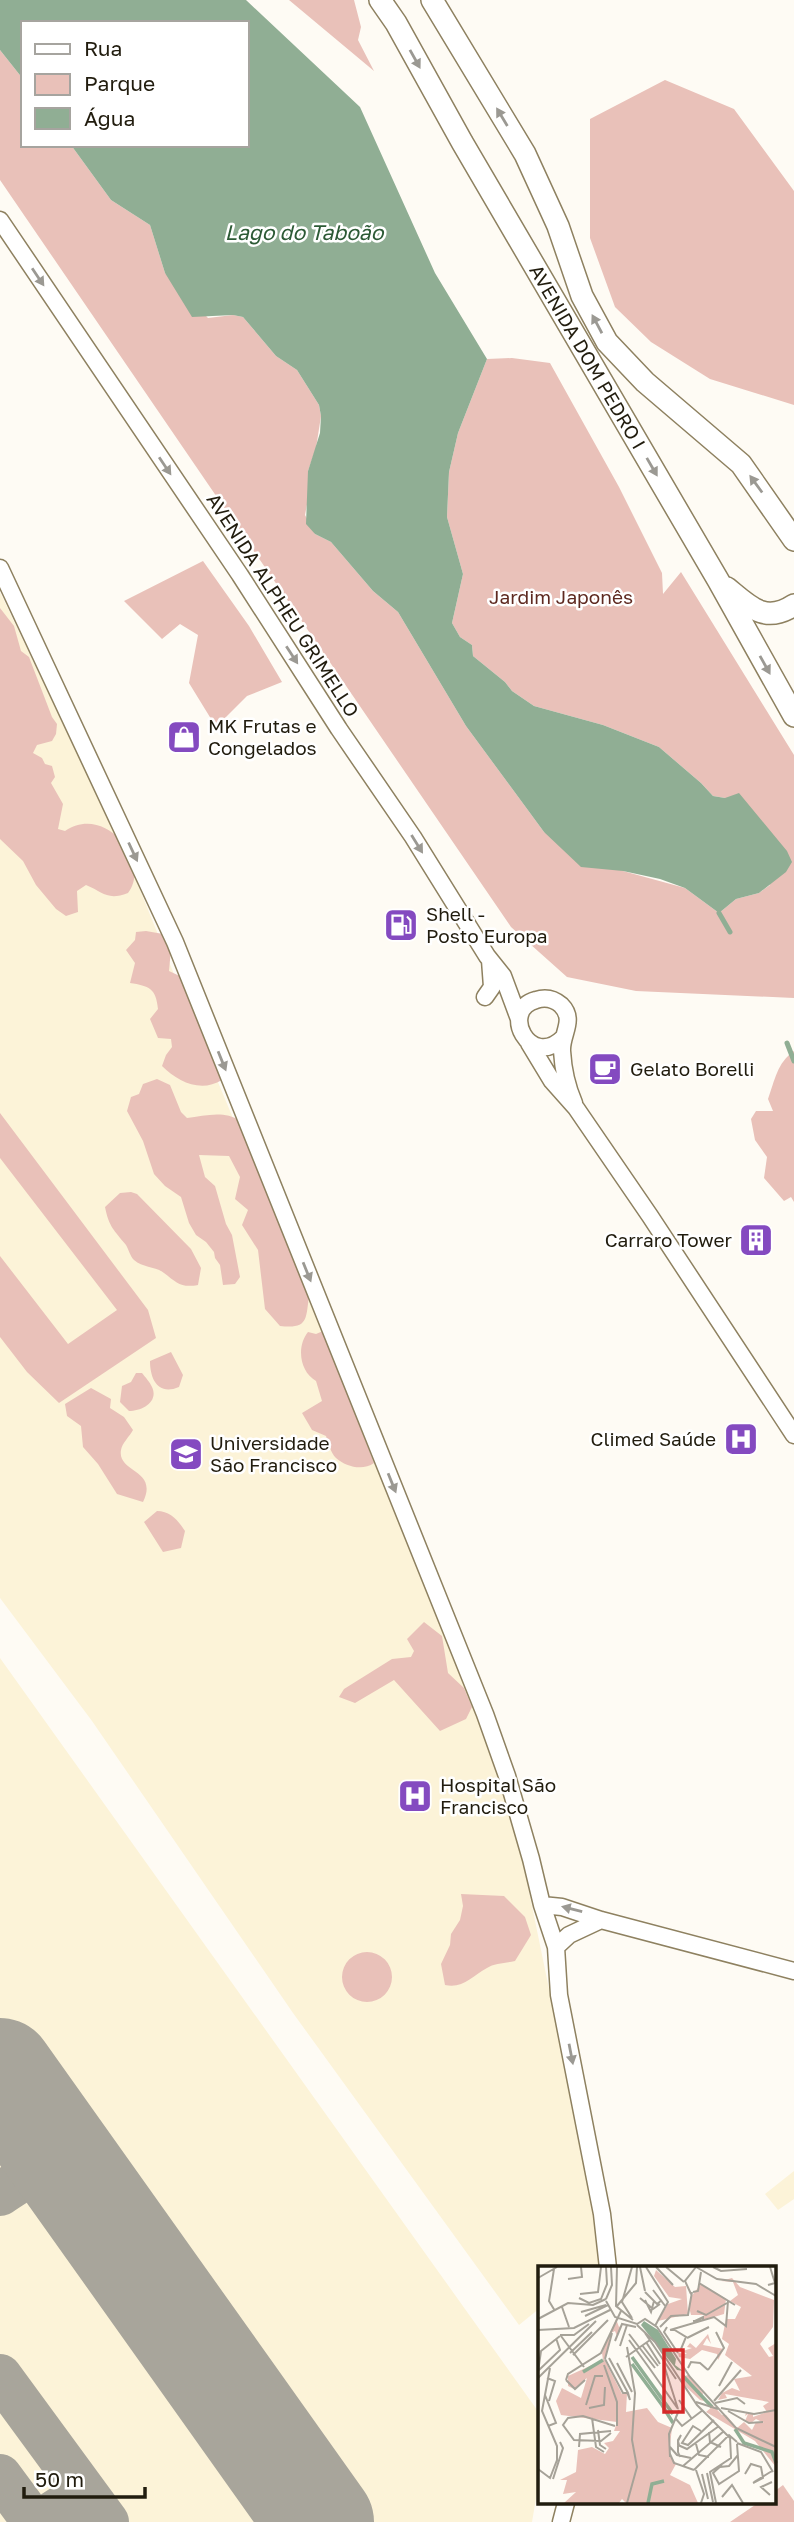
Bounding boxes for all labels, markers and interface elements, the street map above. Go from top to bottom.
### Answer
legend [21,21,248,147]
text: Rua [84,35,122,61]
one-way arrow [409,49,421,68]
text: Parque [84,70,155,96]
text: Água [84,105,135,131]
one-way arrow [496,108,509,127]
water label: Lago do Taboão [225,219,385,245]
street label: AVENIDA DOM PEDRO I [525,260,651,453]
one-way arrow [31,268,45,286]
one-way arrow [591,313,603,333]
one-way arrow [158,457,172,475]
one-way arrow [646,458,658,477]
one-way arrow [749,475,763,493]
street label: AVENIDA ALPHEU GRIMELLO [202,489,364,721]
park label: Jardim Japonês [489,585,633,608]
one-way arrow [285,645,298,664]
one-way arrow [759,655,771,674]
place label: MK Frutas e Congelados [208,714,317,759]
shop icon: MK Frutas e Congelados [165,718,203,756]
one-way arrow [411,835,424,854]
one-way arrow [127,842,139,862]
place label: Shell - Posto Europa [426,902,548,947]
fuel station icon: Shell - Posto Europa [382,906,420,944]
cafe icon: Gelato Borelli [586,1050,624,1088]
one-way arrow [217,1051,228,1072]
place label: Gelato Borelli [630,1057,754,1080]
building icon: Carraro Tower [737,1221,775,1259]
place label: Carraro Tower [605,1228,733,1251]
one-way arrow [302,1262,313,1283]
hospital icon: Climed Saúde [722,1420,760,1458]
place label: Climed Saúde [591,1427,716,1450]
place label: Universidade São Francisco [210,1431,337,1476]
school or university icon: Universidade São Francisco [167,1435,205,1473]
one-way arrow [387,1473,398,1494]
place label: Hospital São Francisco [440,1773,556,1818]
hospital icon: Hospital São Francisco [396,1777,434,1815]
one-way arrow [561,1903,583,1914]
one-way arrow [565,2043,576,2065]
inset map [538,2266,776,2504]
scale bar [24,2456,145,2500]
text: 50 m [35,2466,84,2492]

